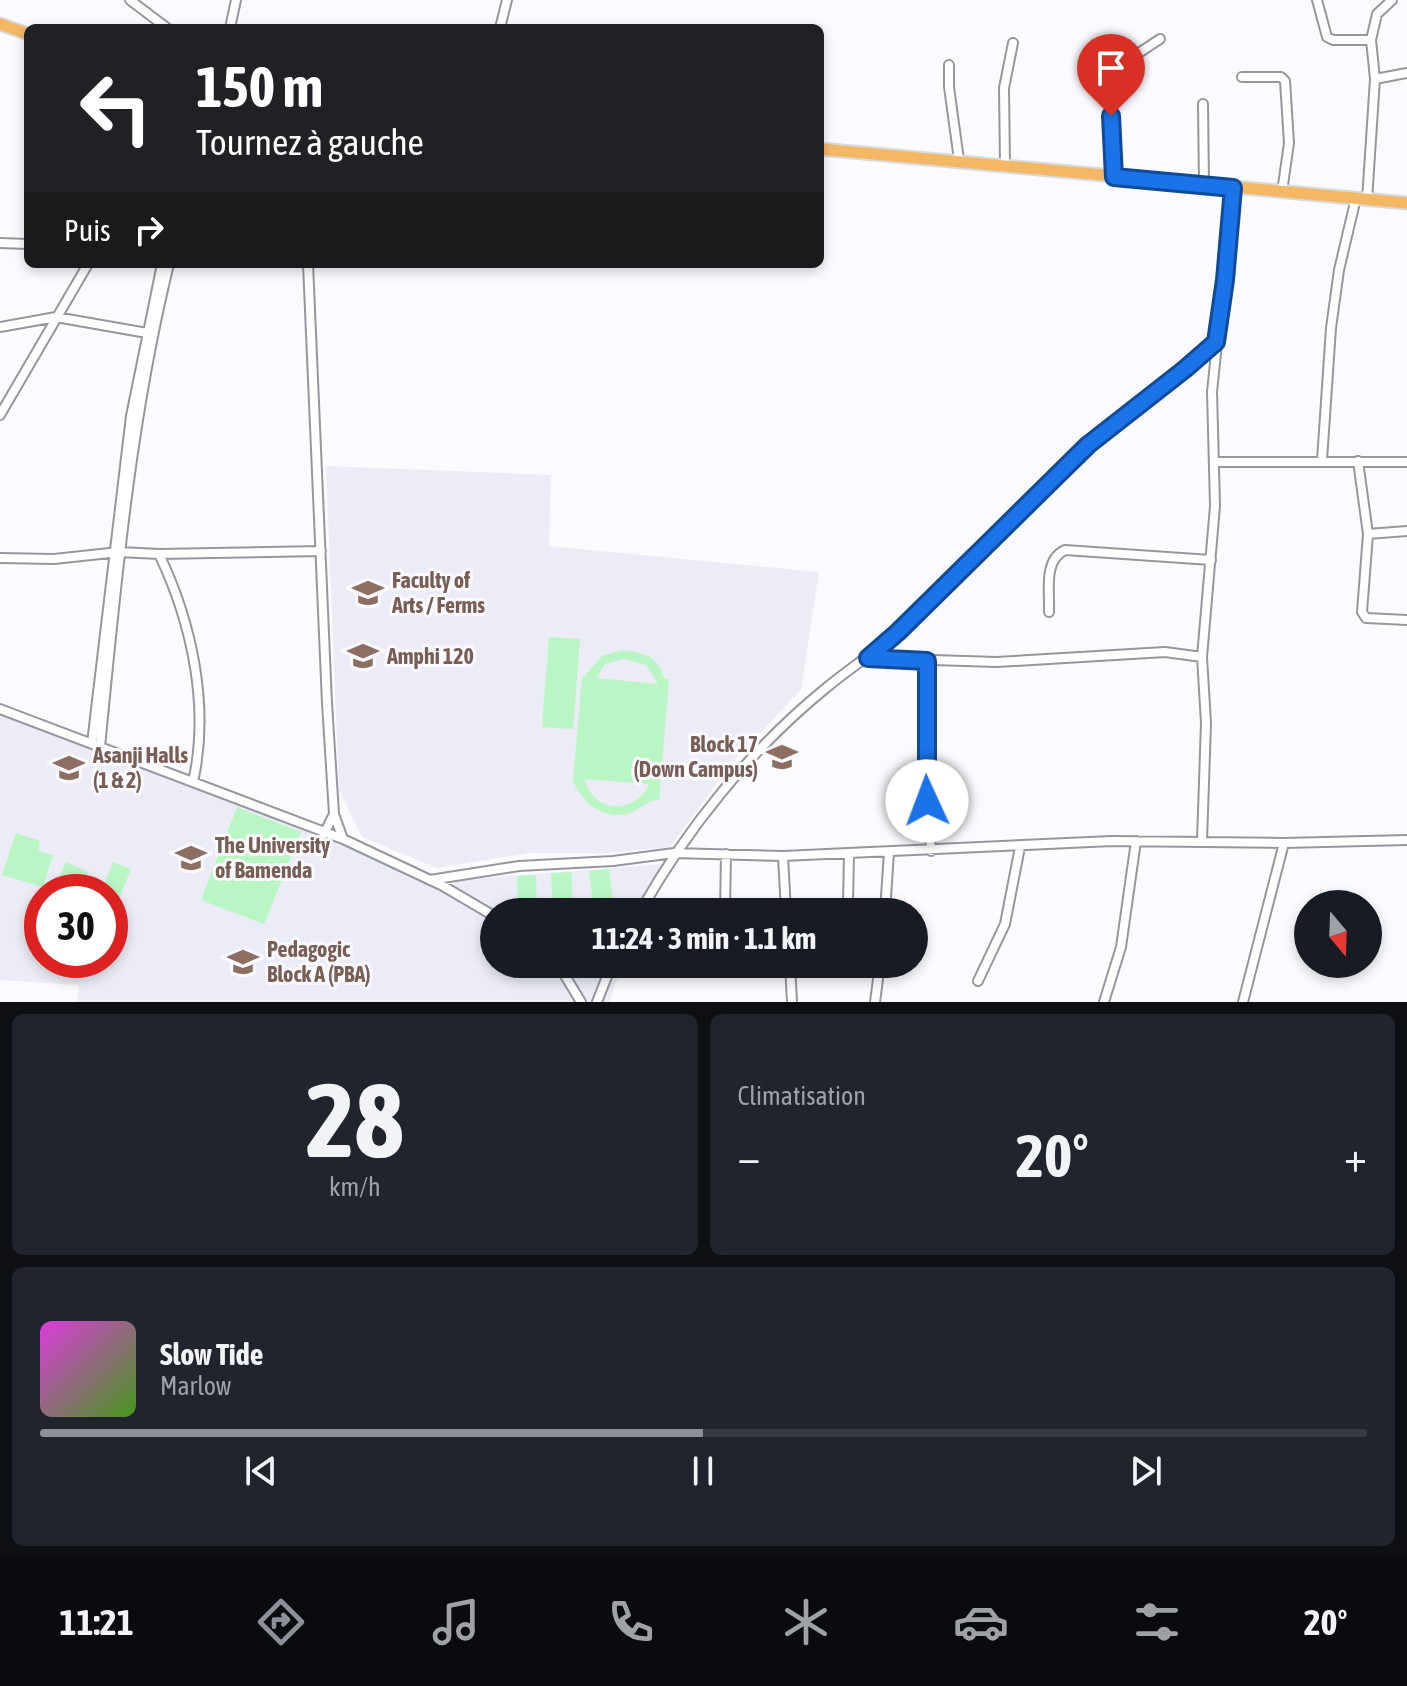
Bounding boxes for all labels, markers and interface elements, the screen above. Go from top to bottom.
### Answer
pin [1077,34,1145,116]
icon: arrive [1089,46,1133,90]
text: 150 m [196,55,323,119]
icon: left [64,56,168,160]
text: Tournez à gauche [196,121,424,163]
icon: right [127,208,171,252]
text: Puis [64,213,111,247]
place label: Faculty of Arts / Ferms [391,567,485,618]
school or university icon: Faculty of Arts / Ferms [351,576,385,610]
school or university icon: Amphi 120 [346,639,380,673]
place label: Amphi 120 [386,643,474,669]
place label: Block 17 (Down Campus) [633,731,758,782]
school or university icon: Block 17 (Down Campus) [765,740,799,774]
place label: Asanji Halls (1 & 2) [92,742,188,793]
school or university icon: Asanji Halls (1 & 2) [52,751,86,785]
position arrow [885,759,969,843]
place label: The University of Bamenda [215,832,330,883]
school or university icon: The University of Bamenda [174,841,208,875]
speed limit sign: 30 [24,874,128,978]
north arrow [1294,890,1382,978]
map controls [1294,890,1382,978]
text: 11:24 · 3 min · 1.1 km [592,921,816,955]
place label: Pedagogic Block A (PBA) [267,936,371,987]
school or university icon: Pedagogic Block A (PBA) [226,945,260,979]
text: 28 [306,1060,404,1179]
text: Climatisation [738,1081,866,1111]
text: 20° [1016,1121,1089,1190]
text: − [738,1131,760,1181]
text: + [1344,1131,1367,1181]
text: km/h [329,1172,381,1202]
text: Slow Tide [160,1337,263,1371]
text: Marlow [160,1371,231,1401]
icon: previous [239,1449,283,1493]
icon: pause [681,1449,725,1493]
icon: next [1124,1449,1168,1493]
icon: directions [253,1594,309,1650]
icon: music [428,1594,484,1650]
icon: phone [603,1594,659,1650]
icon: climate [778,1594,834,1650]
icon: car [953,1594,1009,1650]
icon: filters [1129,1594,1185,1650]
text: 11:21 [60,1601,134,1643]
text: 20° [1304,1601,1347,1643]

